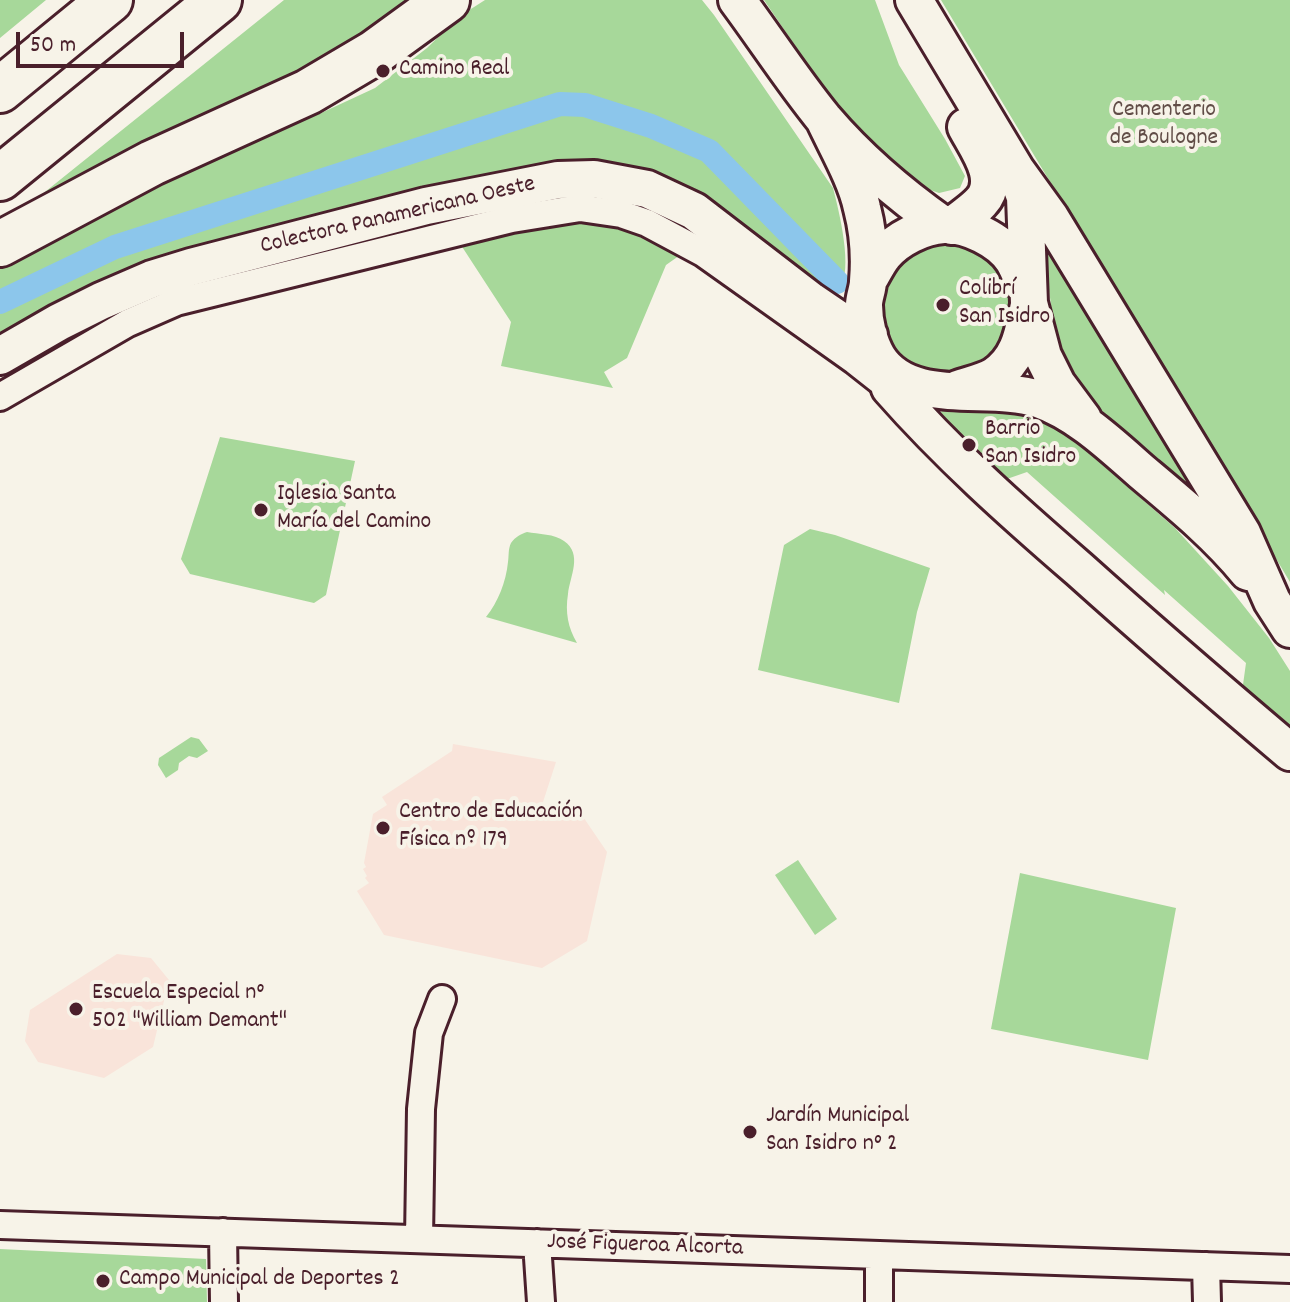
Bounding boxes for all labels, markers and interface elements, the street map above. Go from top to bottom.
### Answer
scale bar [20,16,188,66]
text: 50 m [30,29,76,63]
place label: Camino Real [399,57,509,85]
marker: Camino Real [374,62,392,80]
park label: Cementerio de Boulogne [1110,98,1218,154]
street label: Colectora Panamericana Oeste [258,171,538,263]
place label: Colibrí San Isidro [959,277,1050,333]
marker: Colibrí San Isidro [934,296,952,314]
place label: Barrio San Isidro [985,417,1076,473]
marker: Barrio San Isidro [960,436,978,454]
place label: Iglesia Santa María del Camino [277,482,431,538]
marker: Iglesia Santa María del Camino [252,501,270,519]
place label: Centro de Educación Física nº 179 [399,800,583,856]
marker: Centro de Educación Física nº 179 [374,819,392,837]
place label: Escuela Especial n° 502 "William Demant" [92,981,287,1037]
marker: Escuela Especial n° 502 "William Demant" [67,1000,85,1018]
place label: Jardín Municipal San Isidro n° 2 [766,1104,909,1160]
marker: Jardín Municipal San Isidro n° 2 [741,1123,759,1141]
street label: José Figueroa Alcorta [546,1229,744,1265]
place label: Campo Municipal de Deportes 2 [119,1267,400,1295]
marker: Campo Municipal de Deportes 2 [94,1272,112,1290]

